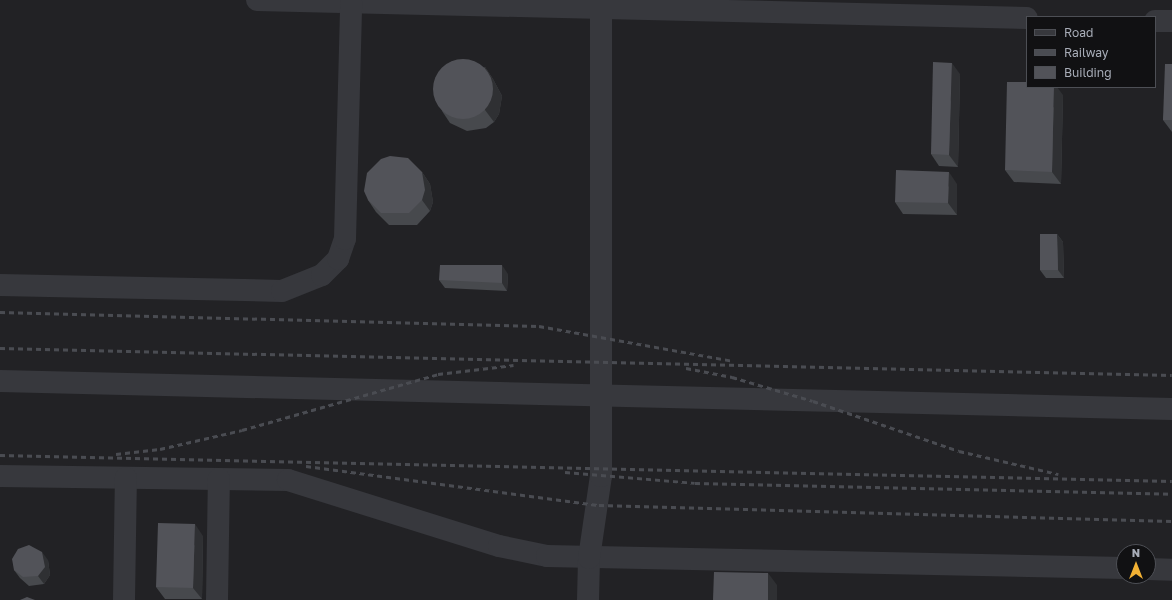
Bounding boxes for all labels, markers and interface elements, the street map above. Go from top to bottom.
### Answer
legend [1026,16,1156,88]
text: Road [1064,25,1093,40]
text: Railway [1064,45,1109,60]
text: Building [1064,65,1112,80]
north arrow [1116,544,1156,584]
text: N [1132,546,1140,559]

